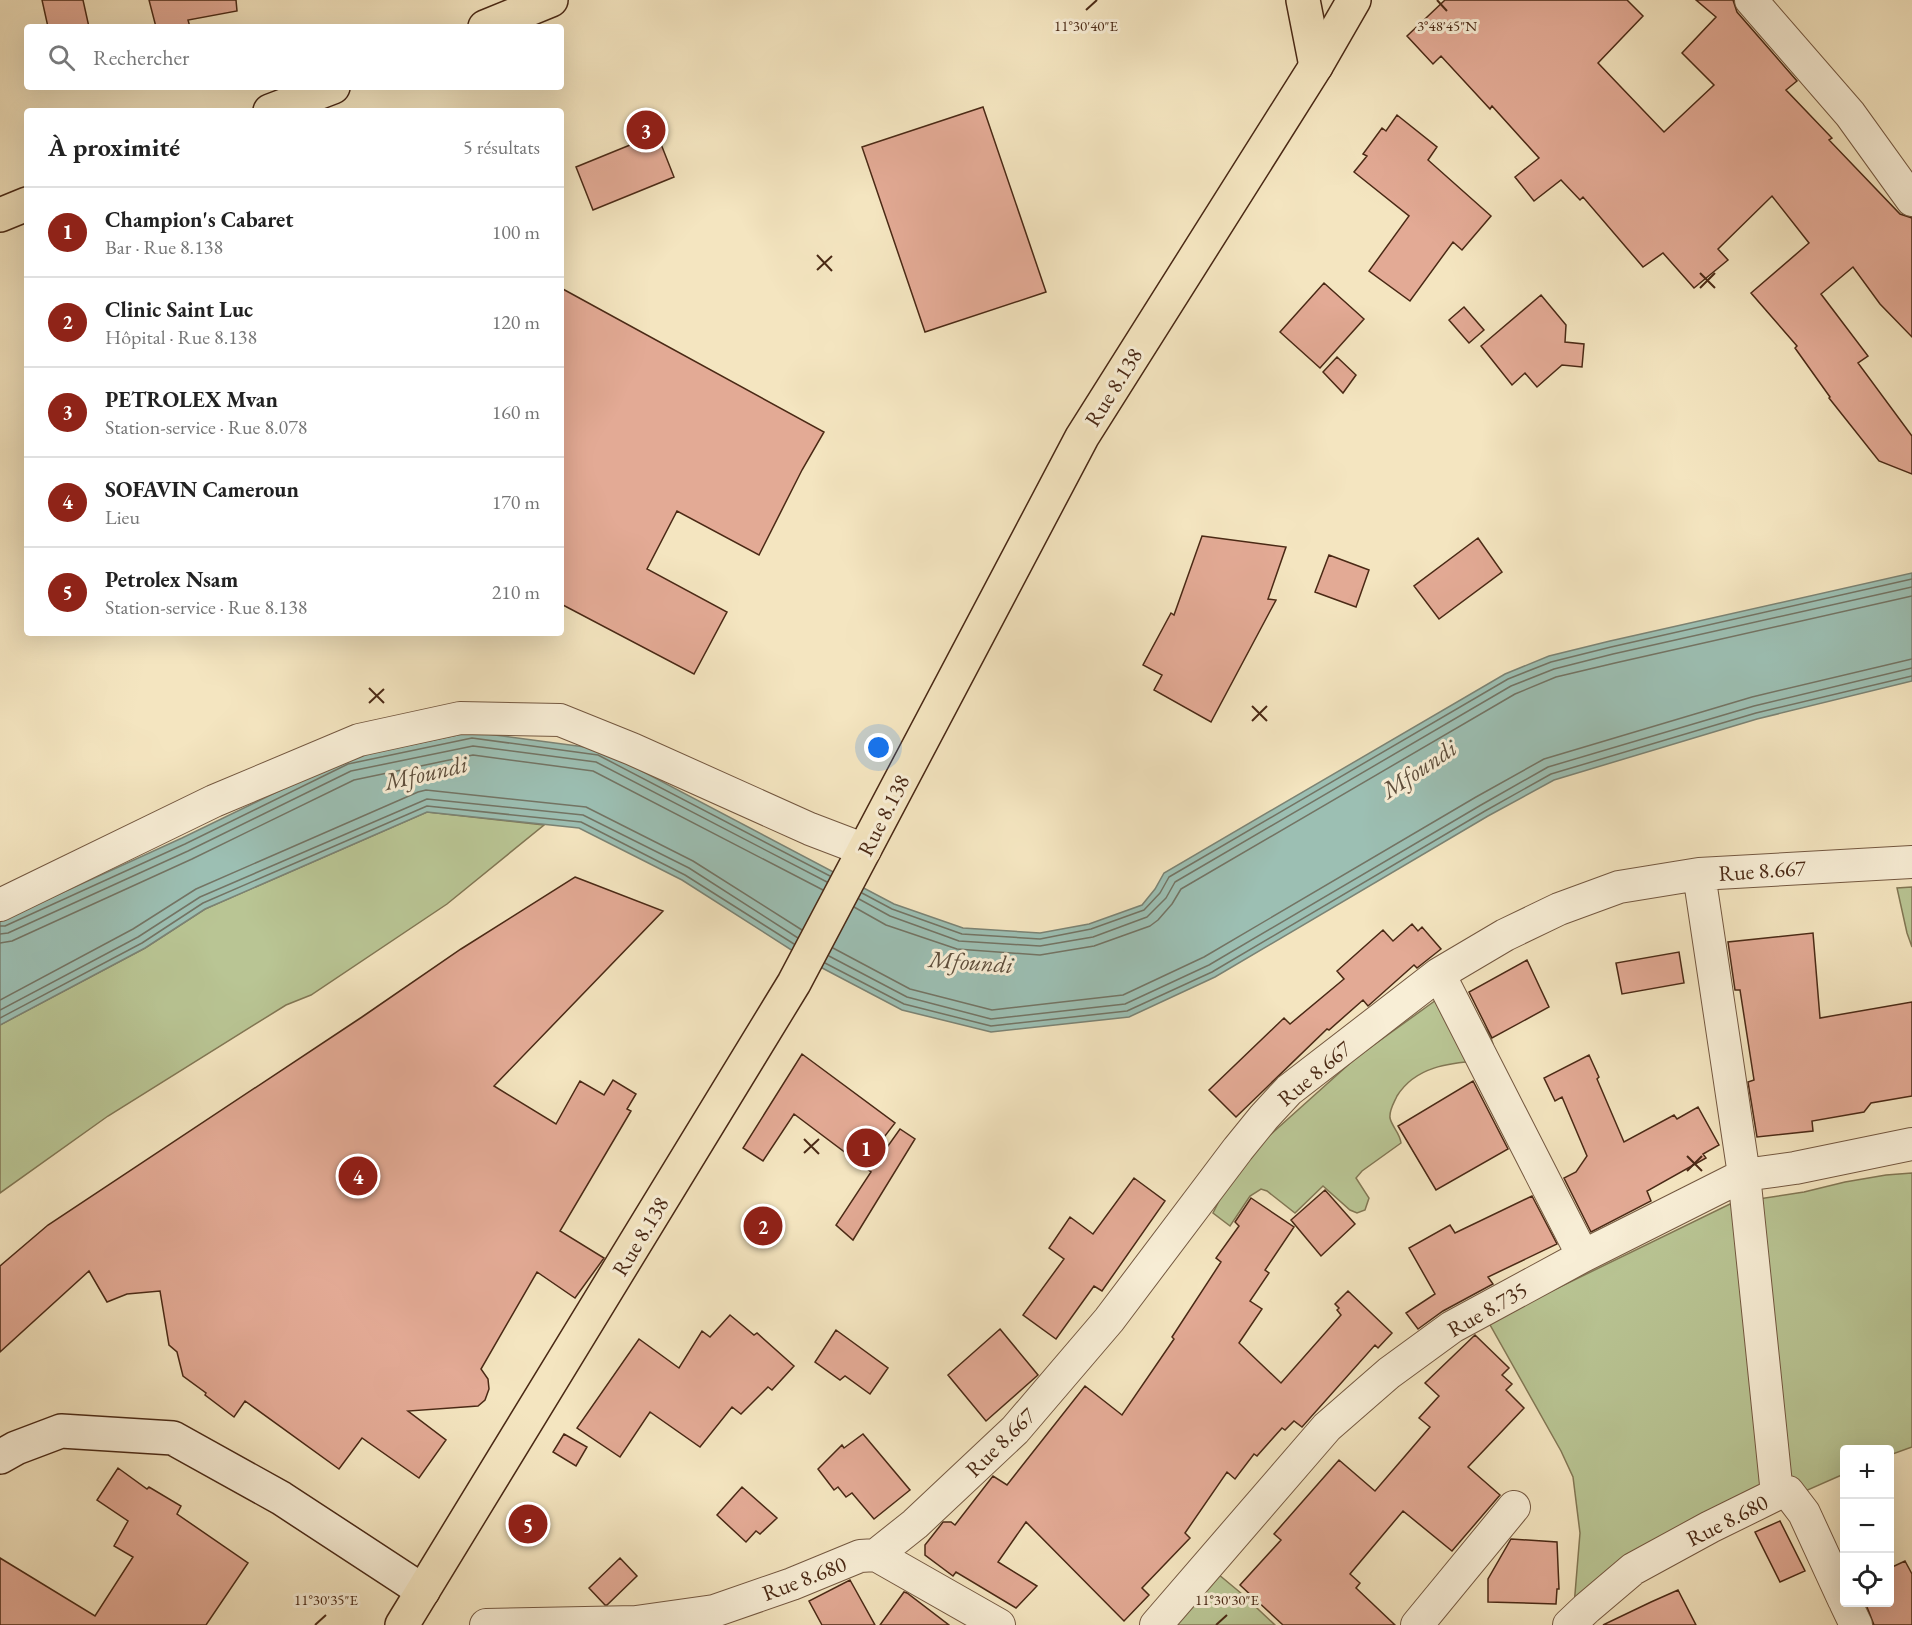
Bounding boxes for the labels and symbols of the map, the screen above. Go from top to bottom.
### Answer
text: 11°30'40"E [1054,16,1119,35]
text: 3°48'45"N [1417,16,1477,35]
pin: 3 [626,108,666,152]
street label: Rue 8.138 [1078,342,1149,432]
water label: Mfoundi [1373,732,1463,806]
your location [864,733,893,762]
water label: Mfoundi [379,748,471,798]
street label: Rue 8.138 [851,770,916,861]
street label: Rue 8.667 [1717,853,1807,888]
water label: Mfoundi [926,943,1015,980]
street label: Rue 8.667 [1271,1034,1358,1113]
pin: 1 [846,1126,886,1170]
pin: 4 [338,1154,378,1198]
street label: Rue 8.138 [605,1191,675,1281]
pin: 2 [744,1204,783,1248]
street label: Rue 8.735 [1442,1275,1532,1344]
street label: Rue 8.667 [959,1401,1042,1484]
street label: Rue 8.680 [1682,1487,1773,1553]
pin: 5 [508,1502,548,1546]
street label: Rue 8.680 [758,1549,851,1608]
text: 11°30'35"E [294,1590,359,1609]
text: 11°30'30"E [1195,1590,1260,1609]

